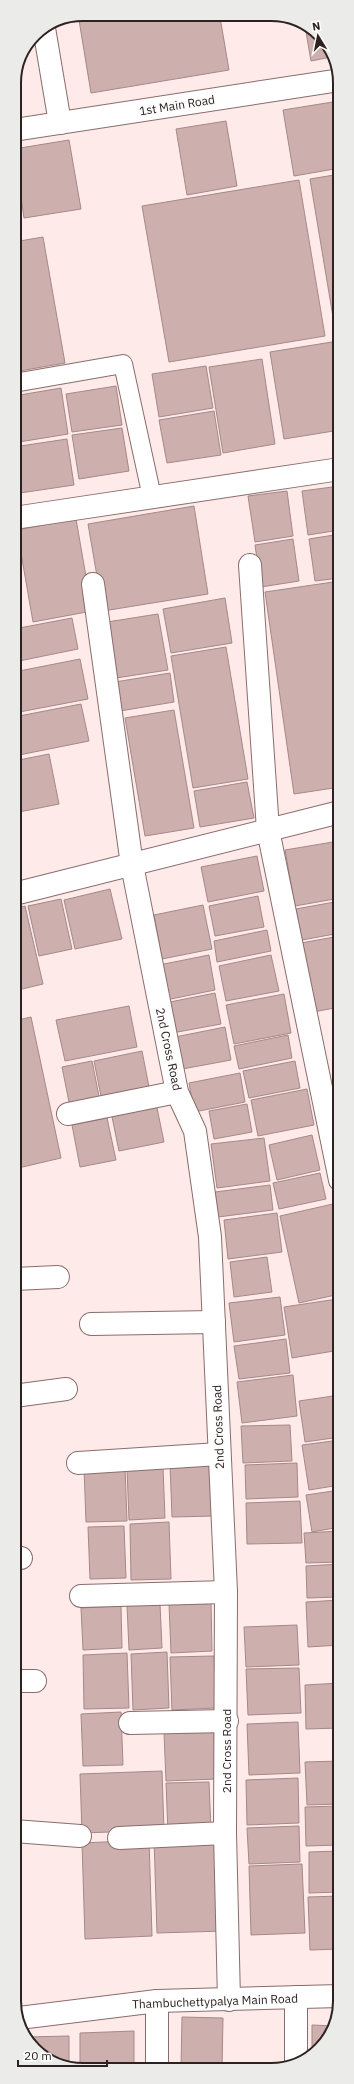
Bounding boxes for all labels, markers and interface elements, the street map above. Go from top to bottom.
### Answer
north arrow [298,16,338,56]
text: N [311,19,321,34]
street label: 1st Main Road [138,92,216,118]
street label: 2nd Cross Road [153,1006,185,1092]
street label: 2nd Cross Road [209,1385,227,1469]
street label: 2nd Cross Road [219,1709,234,1793]
street label: Thambuchettypalya Main Road [132,1991,298,2011]
scale bar [18,2042,107,2068]
text: 20 m [24,2048,52,2063]

